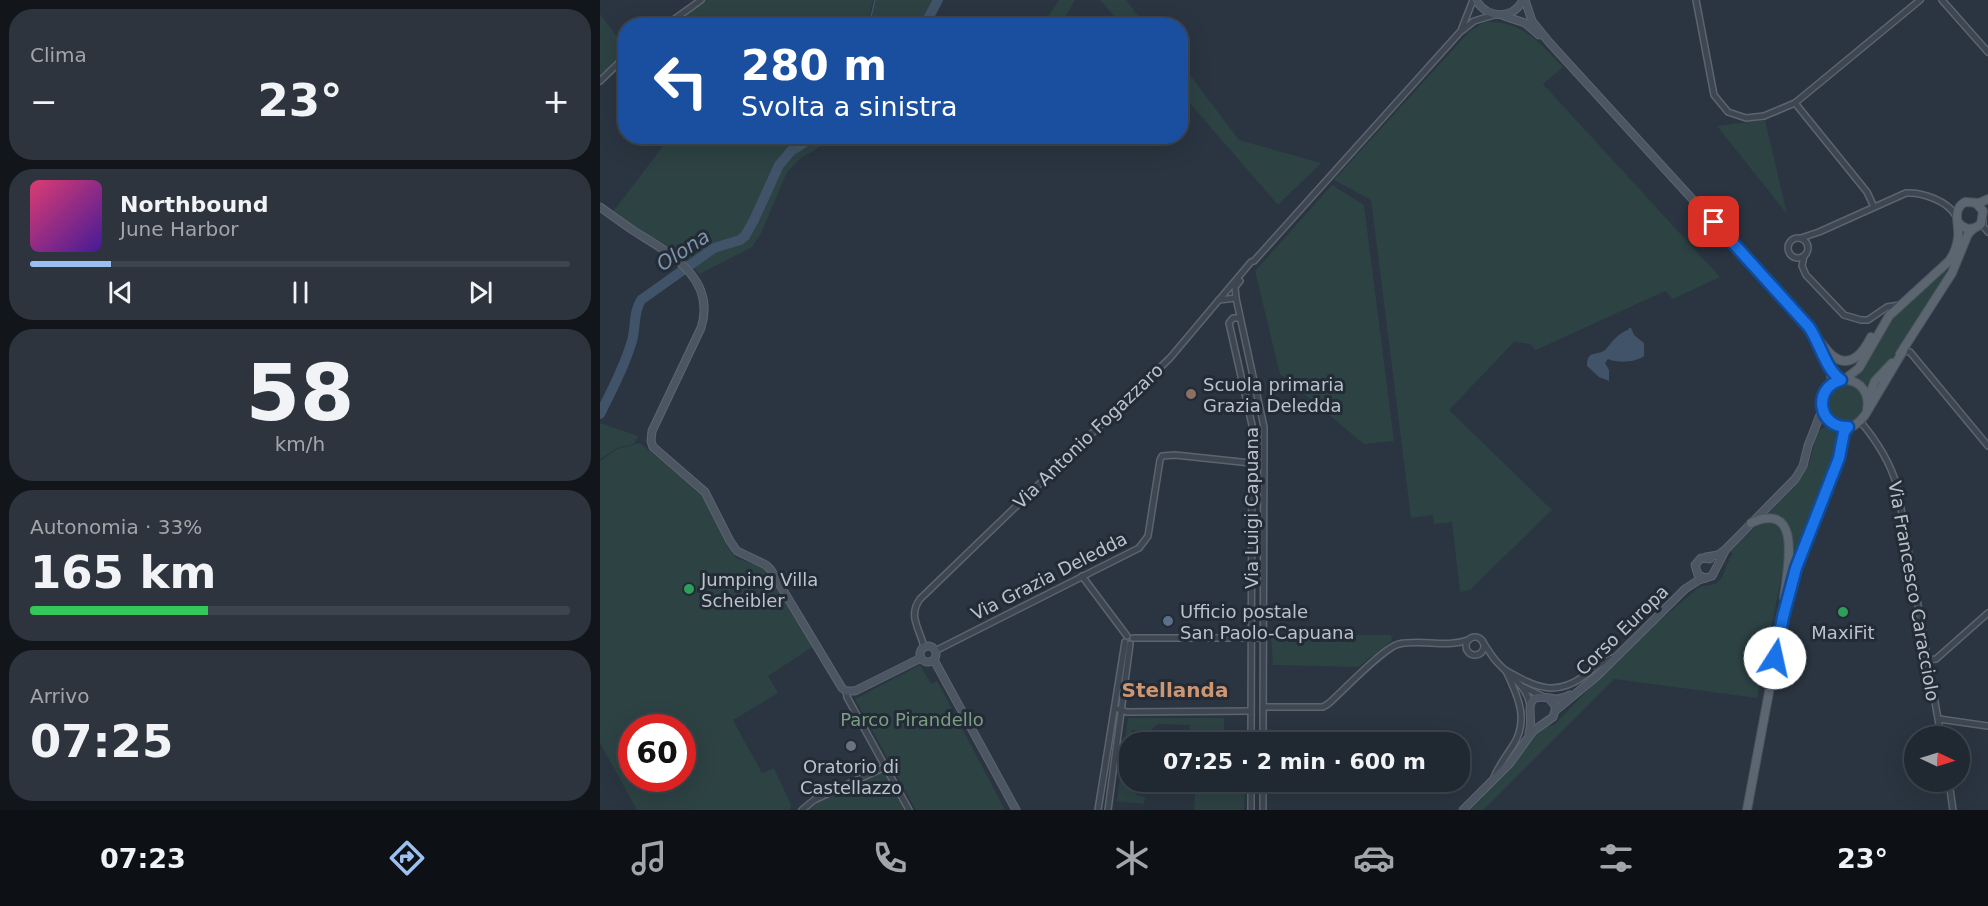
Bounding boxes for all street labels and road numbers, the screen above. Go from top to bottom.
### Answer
street label: Via Antonio Fogazzaro [1009,359,1167,513]
street label: Via Luigi Capuana [1241,427,1262,589]
street label: Via Francesco Caracciolo [1884,479,1944,703]
street label: Via Grazia Deledda [968,528,1130,624]
street label: Corso Europa [1571,581,1673,679]

